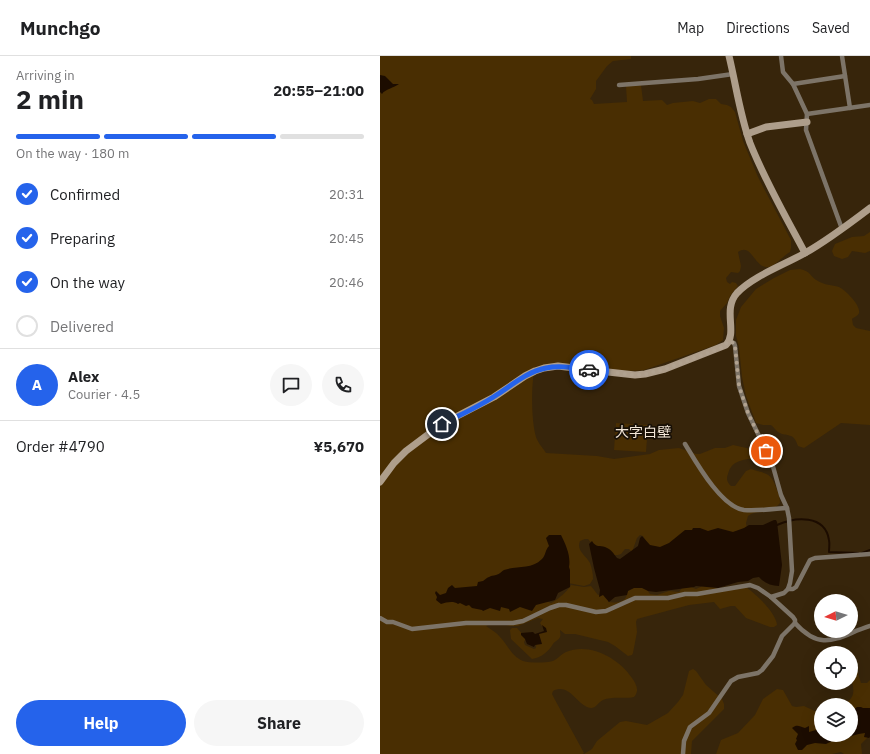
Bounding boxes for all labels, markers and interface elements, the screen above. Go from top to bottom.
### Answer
text: Munchgo [20,16,100,40]
text: Map [677,19,704,37]
text: Directions [726,19,790,37]
text: Saved [812,19,850,37]
text: Arriving in [16,67,75,84]
text: 20:55–21:00 [273,81,364,100]
text: 2 min [16,82,84,116]
text: On the way · 180 m [16,145,129,162]
icon: check [16,183,38,205]
text: Confirmed [50,185,120,204]
text: 20:31 [329,186,364,203]
icon: check [16,227,38,249]
text: Preparing [50,229,115,248]
text: 20:45 [329,230,364,247]
icon: check [16,271,38,293]
text: On the way [50,273,125,292]
text: 20:46 [329,274,364,291]
text: Delivered [50,317,114,336]
courier [569,350,609,390]
icon: car [578,359,600,381]
button: chat [270,364,312,406]
button: phone [322,364,364,406]
text: Alex [68,367,99,386]
text: A [32,375,42,394]
text: Courier · 4.5 [68,386,140,403]
pin [425,407,459,441]
icon: home [431,413,453,435]
district label: 大字白壁 [615,423,671,441]
pin [749,434,783,468]
text: Order #4790 [16,437,105,456]
text: ¥5,670 [314,437,364,456]
icon: bag [755,440,777,462]
north arrow [814,594,858,638]
map controls [814,594,858,742]
button: locate [814,646,858,690]
button: layers [814,698,858,742]
button: Help [16,700,186,746]
button: Share [194,700,364,746]

